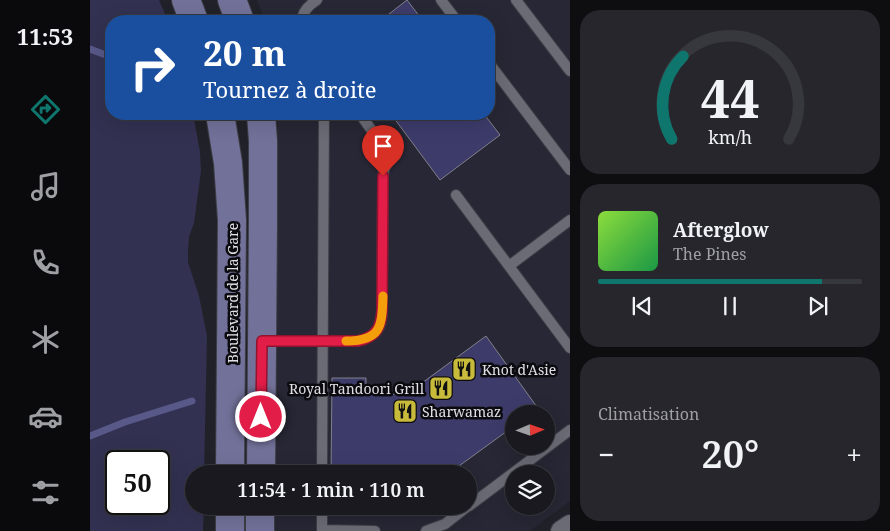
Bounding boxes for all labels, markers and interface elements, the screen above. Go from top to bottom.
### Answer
text: 11:53 [17,21,73,51]
text: 20 m [203,29,286,76]
icon: right [120,35,185,100]
text: 44 [701,62,759,133]
text: Tournez à droite [203,74,377,104]
icon: directions [28,92,63,127]
pin [362,125,404,176]
text: km/h [708,125,752,149]
icon: arrive [369,132,397,160]
icon: music [28,169,63,204]
text: Afterglow [673,217,769,243]
street label: Boulevard de la Gare [223,223,242,363]
text: The Pines [673,243,747,265]
icon: phone [28,245,63,280]
icon: previous [628,292,656,320]
icon: pause [716,292,744,320]
icon: next [804,292,832,320]
icon: climate [28,322,63,357]
restaurant icon: Knot d'Asie [451,356,477,382]
place label: Knot d'Asie [482,360,556,379]
restaurant icon: Royal Tandoori Grill [428,375,454,401]
place label: Royal Tandoori Grill [289,379,425,398]
position arrow [234,390,286,442]
restaurant icon: Sharwamaz [392,398,418,424]
icon: car [28,399,63,434]
place label: Sharwamaz [422,402,501,421]
text: Climatisation [598,403,699,425]
north arrow [505,405,555,455]
map controls [505,405,555,515]
text: 20° [701,427,759,479]
text: − [598,435,614,473]
text: + [846,435,862,473]
speed limit sign: 50 [105,450,170,515]
button: layers [505,465,555,515]
icon: filters [28,475,63,510]
text: 11:54 · 1 min · 110 m [237,477,425,503]

